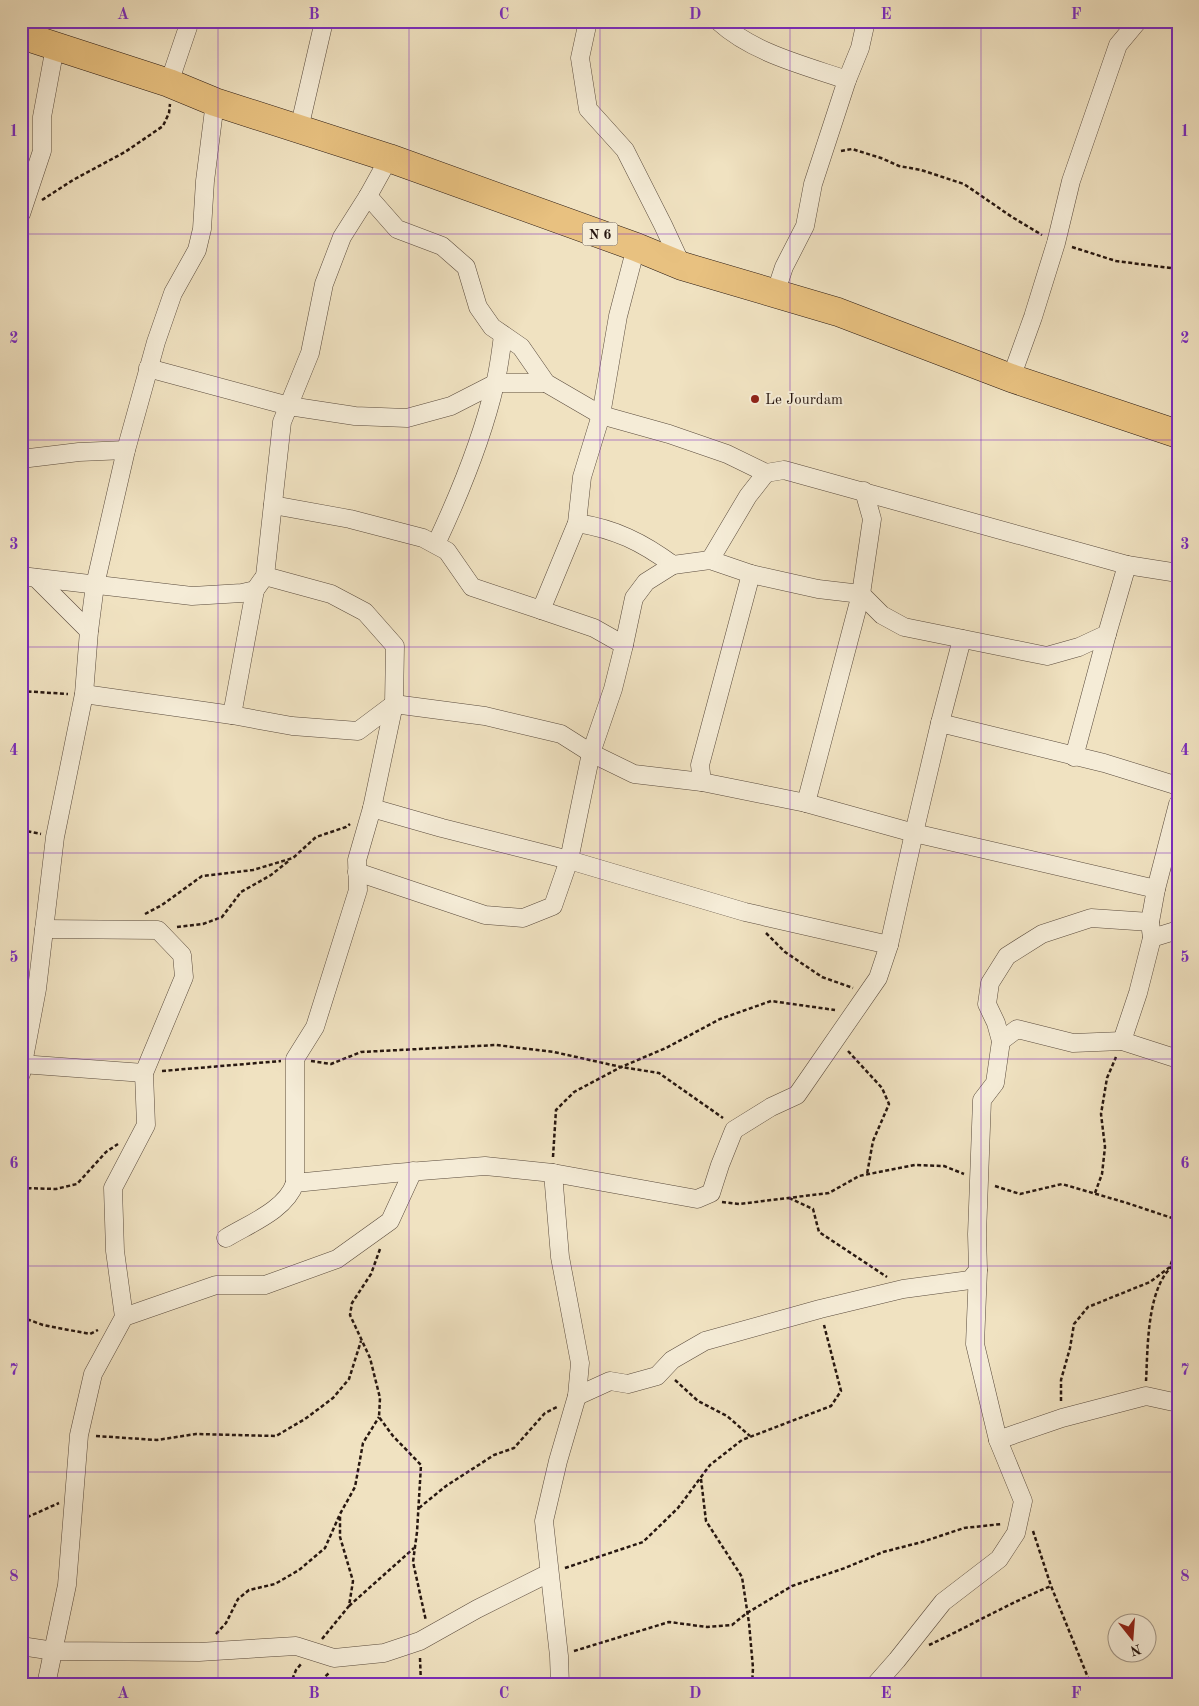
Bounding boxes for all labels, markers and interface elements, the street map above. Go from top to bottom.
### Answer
text: A [117,7,129,23]
text: B [308,7,320,23]
text: C [499,7,509,23]
text: D [689,7,701,23]
text: E [880,7,892,23]
text: F [1071,7,1082,23]
text: 1 [9,124,19,140]
text: 1 [1180,124,1190,140]
road number: N 6 [582,222,618,245]
text: 2 [9,331,19,347]
text: 2 [1180,331,1190,347]
marker: Le Jourdam [749,393,761,405]
place label: Le Jourdam [765,393,843,408]
text: 3 [9,537,19,553]
text: 3 [1180,537,1190,553]
text: 4 [9,743,19,759]
text: 4 [1180,743,1190,759]
text: 5 [9,950,19,966]
text: 5 [1180,950,1190,966]
text: 6 [9,1156,19,1172]
text: 6 [1180,1156,1190,1172]
text: 7 [9,1363,19,1379]
text: 7 [1180,1363,1190,1379]
text: 8 [9,1569,19,1585]
text: 8 [1180,1569,1190,1585]
north arrow [1106,1614,1156,1664]
text: N [1128,1641,1143,1658]
text: A [117,1686,129,1702]
text: B [308,1686,320,1702]
text: C [499,1686,509,1702]
text: D [689,1686,701,1702]
text: E [880,1686,892,1702]
text: F [1071,1686,1082,1702]

